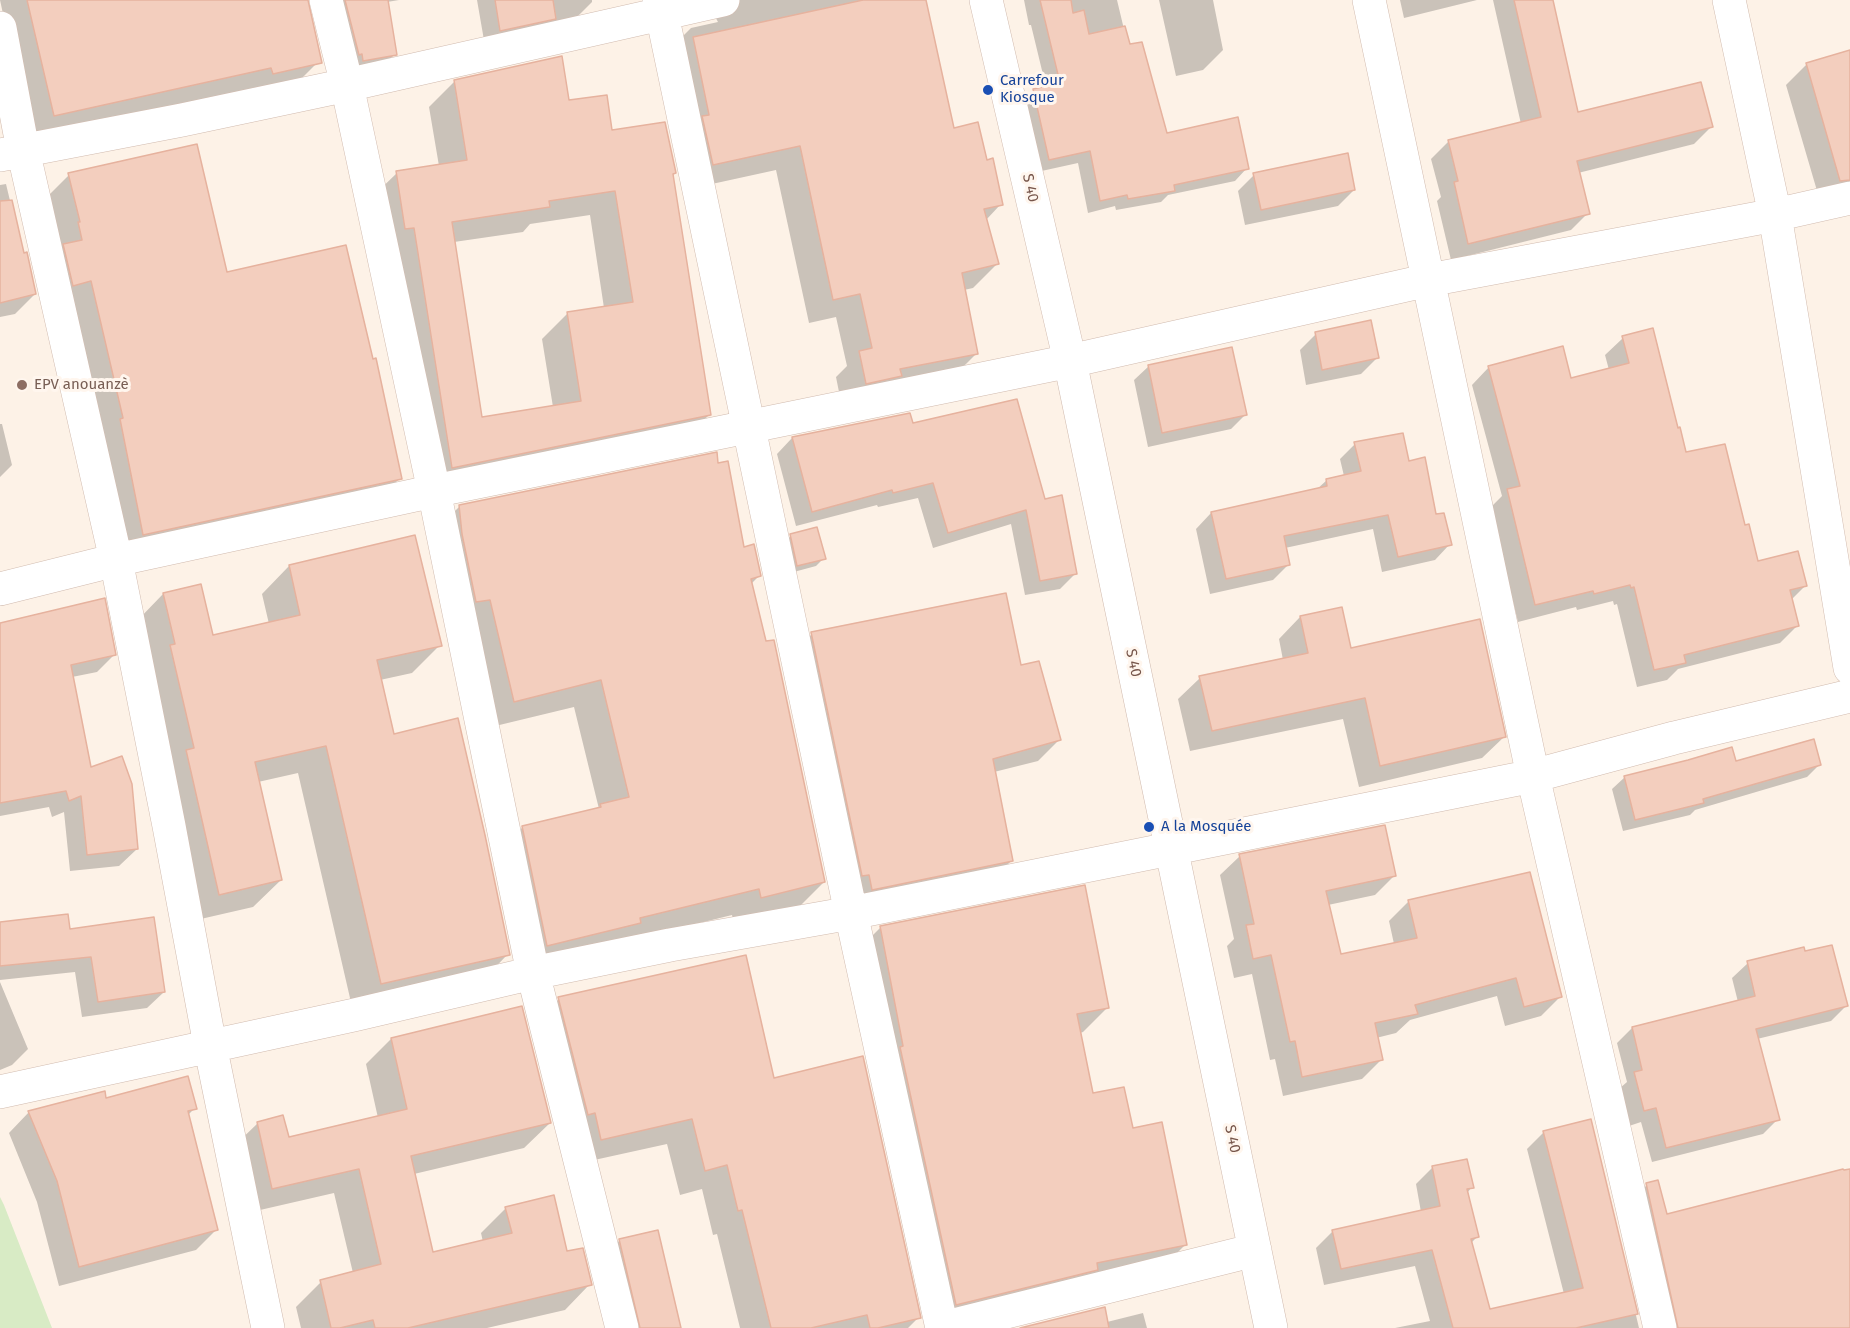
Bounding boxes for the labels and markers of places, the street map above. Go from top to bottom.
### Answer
place label: Carrefour Kiosque [1000,72,1064,107]
marker: Carrefour Kiosque [981,83,995,97]
place label: EPV anouanzè [34,376,129,394]
marker: EPV anouanzè [15,378,29,392]
place label: A la Mosquée [1161,818,1252,836]
marker: A la Mosquée [1142,820,1156,834]

